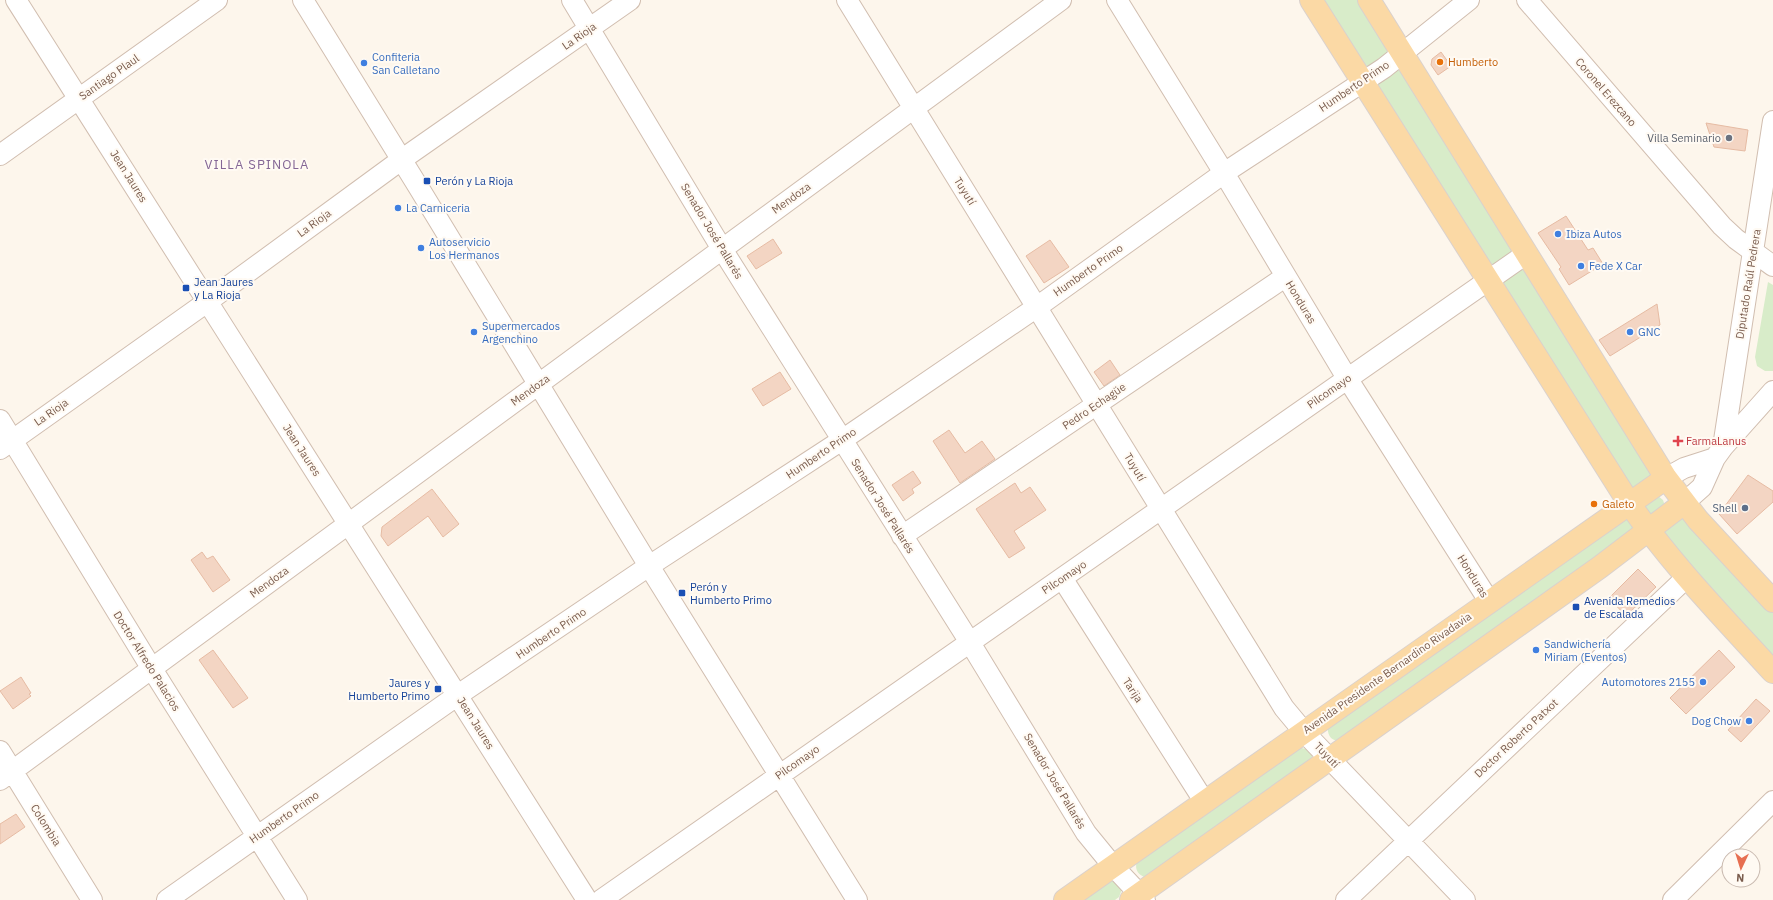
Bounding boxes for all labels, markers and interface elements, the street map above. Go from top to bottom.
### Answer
street label: La Rioja [559,19,599,53]
place label: Confiteria San Calletano [372,50,440,77]
street label: Santiago Plaul [76,51,142,103]
place label: Humberto [1448,55,1498,69]
street label: Coronel Erezcano [1572,55,1640,129]
street label: Humberto Primo [1316,57,1392,115]
marker: Humberto [1435,57,1445,67]
marker: Confiteria San Calletano [359,58,369,68]
place label: Villa Seminario [1647,131,1721,145]
marker: Villa Seminario [1724,133,1734,143]
street label: Jean Jaures [107,147,151,205]
district label: VILLA SPINOLA [205,156,309,173]
place label: Perón y La Rioja [435,174,513,188]
street label: Tuyutí [951,174,979,208]
marker: Perón y La Rioja [422,176,432,186]
street label: Mendoza [769,179,813,217]
street label: Senador José Pallarés [678,181,746,281]
place label: La Carniceria [406,201,470,215]
marker: La Carniceria [393,203,403,213]
street label: La Rioja [294,206,334,240]
place label: Ibiza Autos [1566,227,1622,241]
street label: Diputado Raúl Pedrera [1732,228,1764,340]
marker: Ibiza Autos [1553,229,1563,239]
place label: Autoservicio Los Hermanos [429,235,500,262]
street label: Humberto Primo [1050,241,1126,299]
marker: Autoservicio Los Hermanos [416,243,426,253]
place label: Fede X Car [1589,259,1642,273]
marker: Fede X Car [1576,261,1586,271]
place label: Jean Jaures y La Rioja [194,275,253,302]
street label: Honduras [1283,278,1319,326]
marker: Jean Jaures y La Rioja [181,283,191,293]
place label: Supermercados Argenchino [482,319,560,346]
place label: GNC [1638,325,1660,339]
marker: Supermercados Argenchino [469,327,479,337]
marker: GNC [1625,327,1635,337]
street label: Mendoza [508,371,552,409]
street label: Pilcomayo [1304,371,1354,411]
street label: Pedro Echagüe [1060,380,1128,432]
street label: La Rioja [31,395,71,429]
street label: Jean Jaures [280,421,324,479]
street label: Humberto Primo [783,424,859,482]
place label: FarmaLanus [1686,434,1746,448]
marker: FarmaLanus [1673,436,1683,446]
street label: Tuyutí [1121,450,1149,484]
street label: Senador José Pallarés [848,456,918,556]
place label: Galeto [1602,497,1635,511]
marker: Galeto [1589,499,1599,509]
place label: Shell [1712,501,1737,515]
marker: Shell [1740,503,1750,513]
street label: Honduras [1454,552,1492,600]
street label: Pilcomayo [1039,557,1089,597]
street label: Mendoza [247,563,291,601]
place label: Perón y Humberto Primo [690,580,772,607]
marker: Perón y Humberto Primo [677,588,687,598]
place label: Avenida Remedios de Escalada [1584,594,1675,621]
marker: Avenida Remedios de Escalada [1571,602,1581,612]
street label: Humberto Primo [513,604,589,662]
street label: Doctor Alfredo Palacios [110,608,184,714]
street label: Avenida Presidente Bernardino Rivadavia [1300,609,1474,737]
place label: Sandwichería Miriam (Eventos) [1544,637,1627,664]
marker: Sandwichería Miriam (Eventos) [1531,645,1541,655]
street label: Tarija [1120,675,1146,705]
place label: Automotores 2155 [1602,675,1695,689]
place label: Jaures y Humberto Primo [348,676,431,703]
marker: Automotores 2155 [1698,677,1708,687]
marker: Jaures y Humberto Primo [433,684,443,694]
street label: Jean Jaures [454,694,498,752]
street label: Doctor Roberto Patxot [1471,695,1561,780]
place label: Dog Chow [1691,714,1742,728]
marker: Dog Chow [1744,716,1754,726]
street label: Senador José Pallarés [1021,731,1089,831]
street label: Tuyutí [1311,739,1343,771]
street label: Pilcomayo [772,742,822,782]
street label: Humberto Primo [246,788,322,846]
street label: Colombia [28,801,64,849]
north arrow [1721,848,1761,888]
text: N [1736,871,1745,885]

